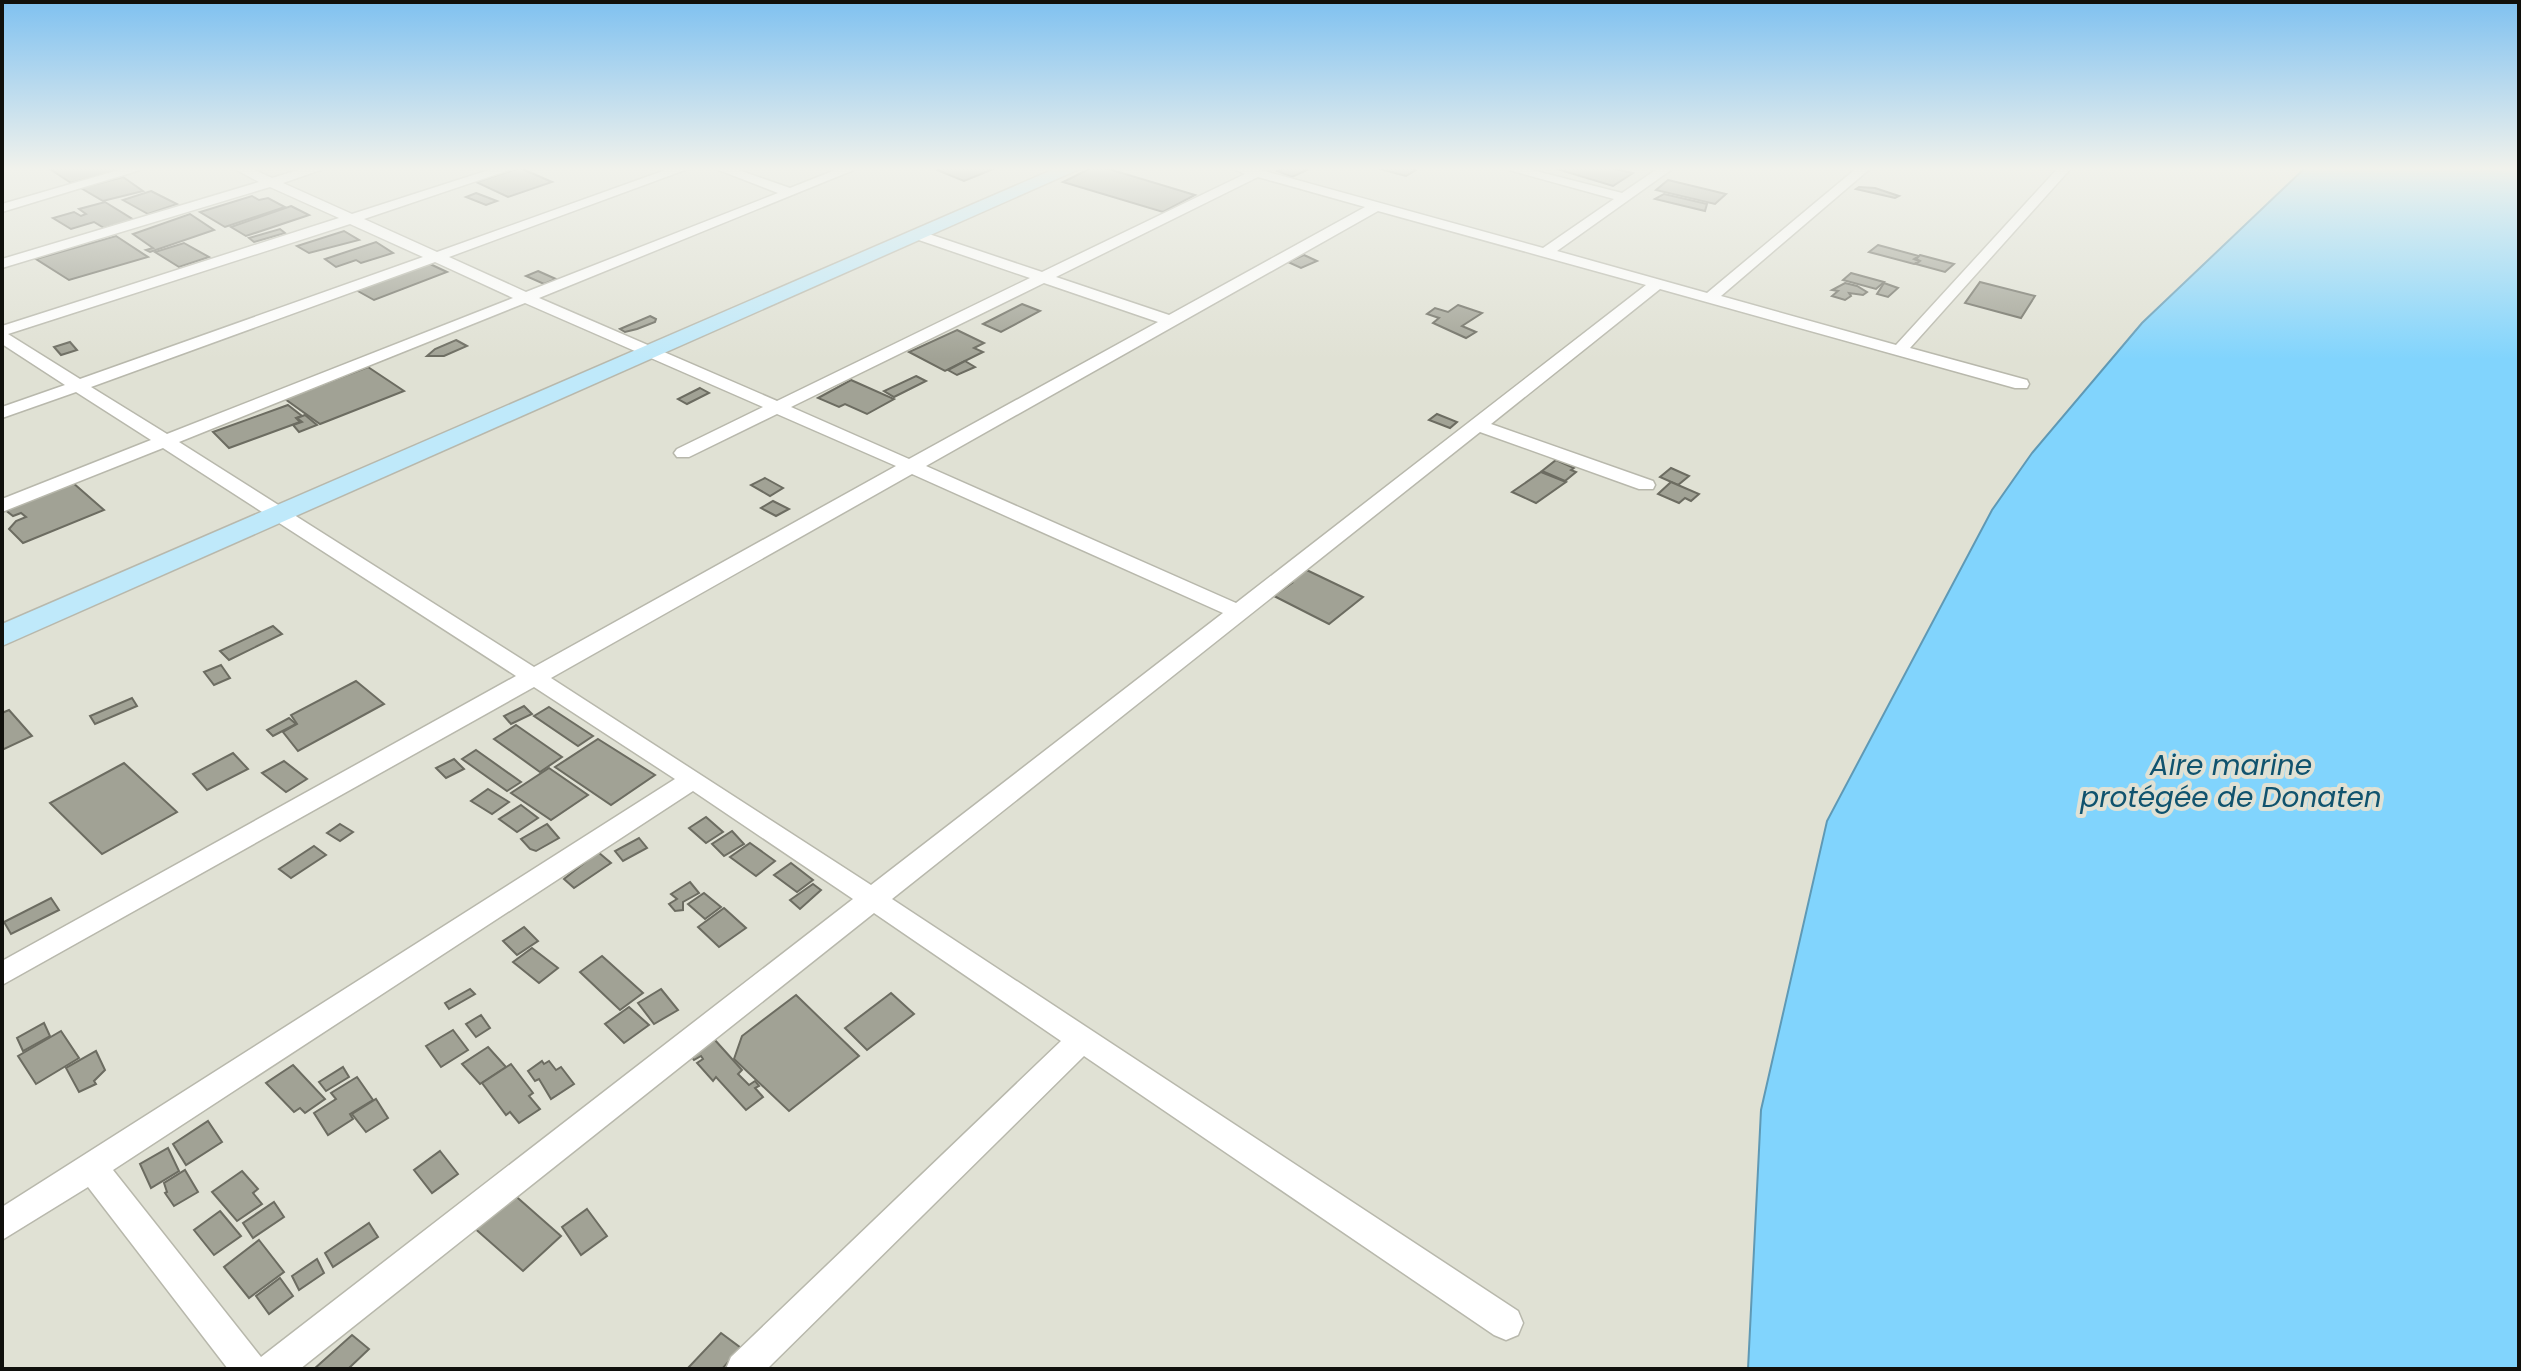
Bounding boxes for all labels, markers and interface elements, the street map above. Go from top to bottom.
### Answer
water label: Aire marine protégée de Donaten [2079,746,2382,817]

